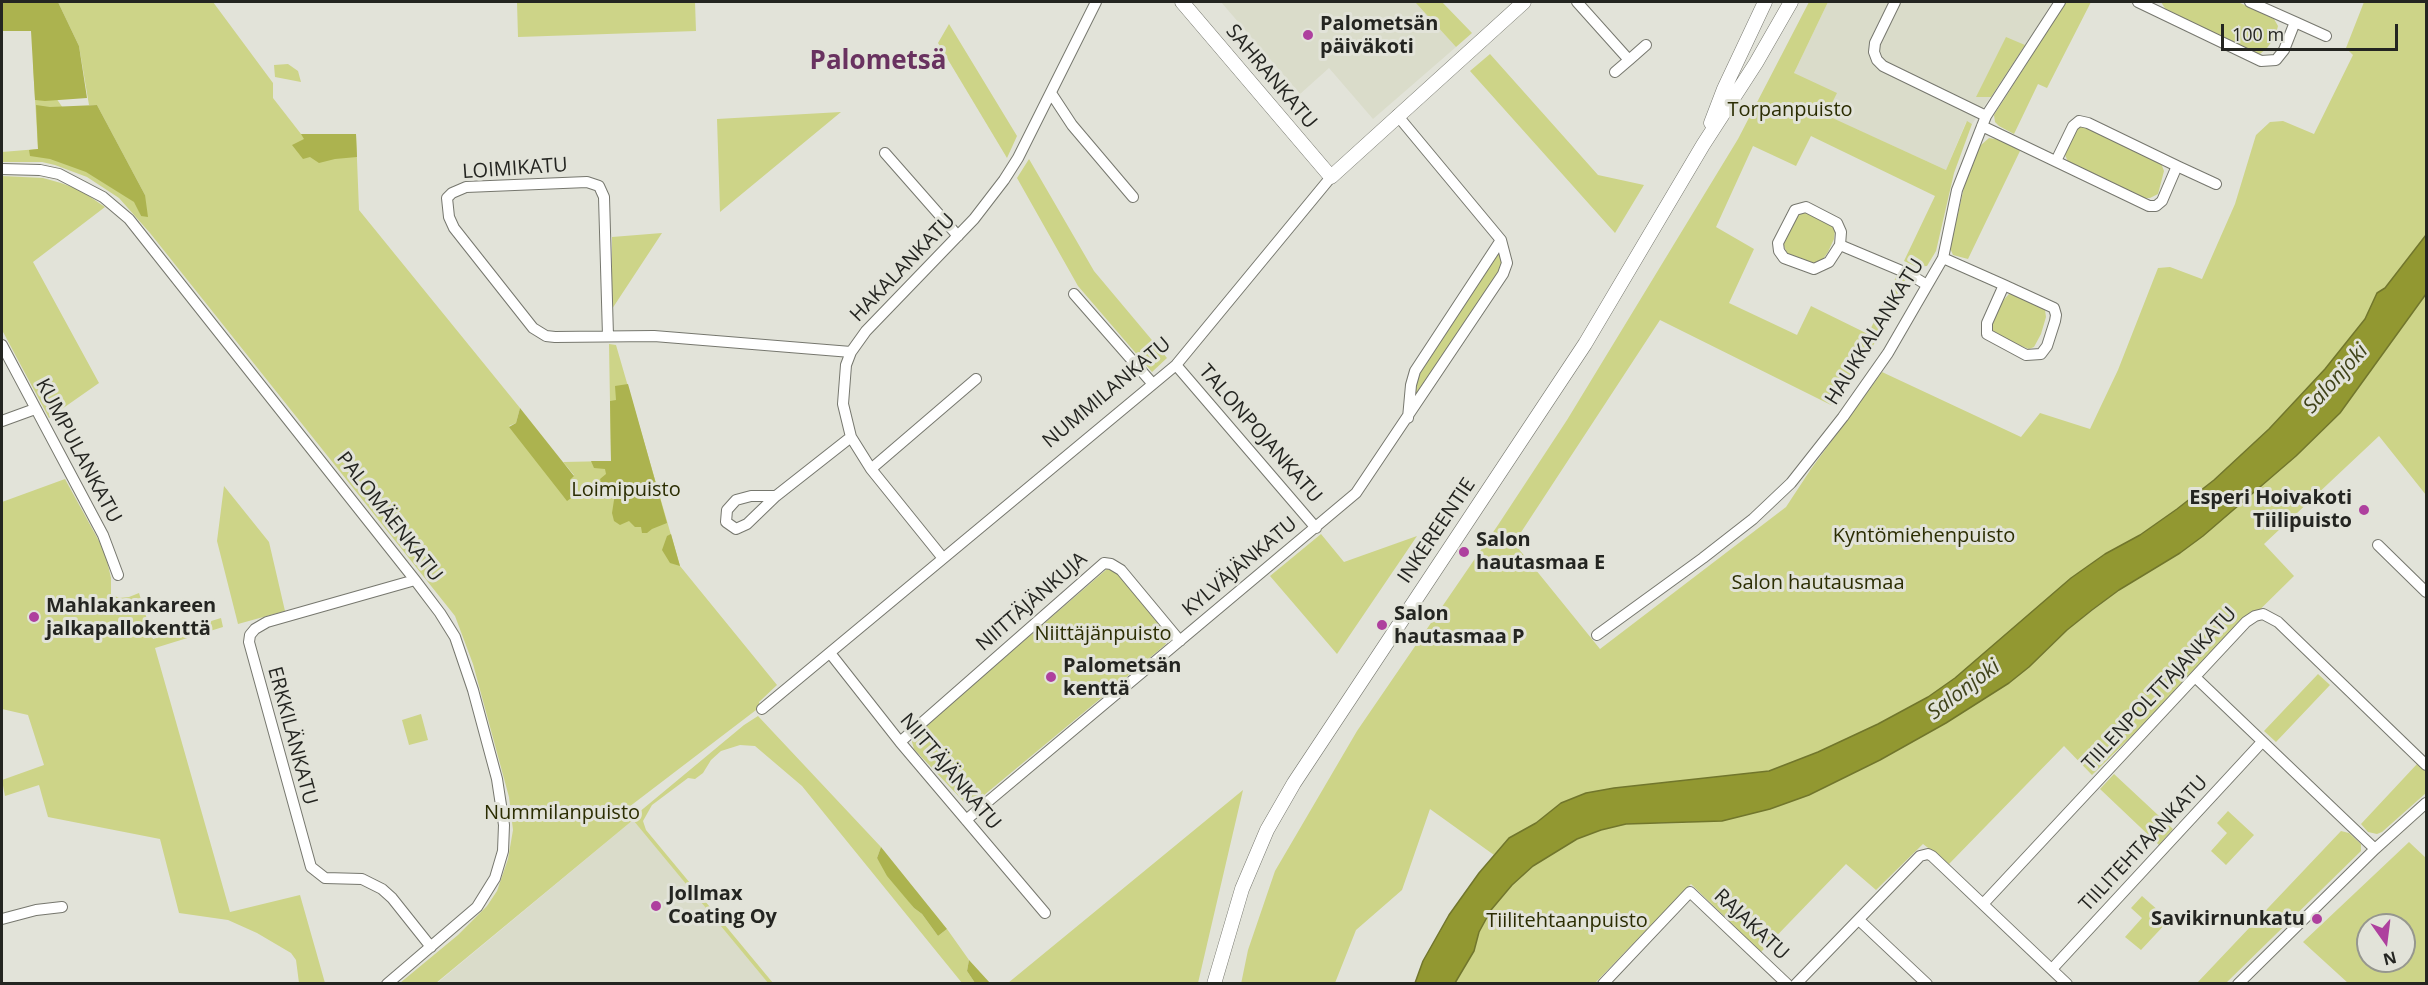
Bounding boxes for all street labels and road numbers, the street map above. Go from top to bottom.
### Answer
street label: SAHRANKATU [1220,20,1322,134]
street label: LOIMIKATU [461,153,569,185]
street label: HAKALANKATU [845,209,961,327]
street label: HAUKKALANKATU [1820,255,1930,409]
street label: NUMMILANKATU [1038,332,1176,454]
street label: TALONPOJANKATU [1193,360,1327,508]
street label: KUMPULANKATU [30,375,126,527]
street label: PALOMÄENKATU [331,447,447,587]
street label: INKEREENTIE [1393,474,1481,588]
street label: KYLVÄJÄNKATU [1178,512,1302,622]
street label: NIITTÄJÄNKUJA [972,547,1092,657]
street label: TIILENPOLTTAJANKATU [2078,602,2242,776]
street label: ERKKILÄNKATU [262,664,322,808]
street label: NIITTÄJÄNKATU [894,709,1006,835]
street label: TIILITEHTAANKATU [2075,771,2213,917]
street label: RAJAKATU [1709,884,1793,966]

